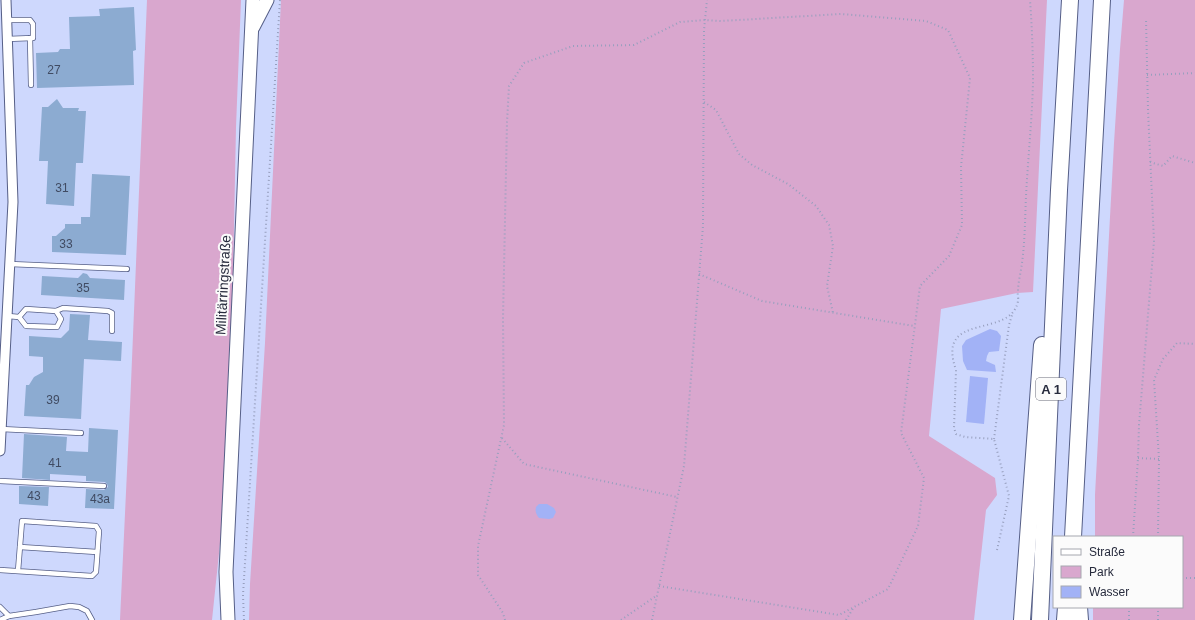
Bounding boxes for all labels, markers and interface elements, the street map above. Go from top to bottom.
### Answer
house number: 27 [47,63,61,77]
house number: 31 [55,181,69,195]
street label: Militärringstraße [212,234,234,336]
house number: 33 [59,237,73,251]
house number: 35 [76,281,90,295]
road number: A 1 [1036,378,1066,400]
house number: 39 [46,393,60,407]
house number: 41 [48,456,62,470]
house number: 43 [27,489,41,503]
house number: 43a [90,492,110,506]
legend [1053,536,1183,608]
text: Straße [1089,545,1125,559]
text: Park [1089,565,1115,579]
text: Wasser [1089,585,1129,599]

